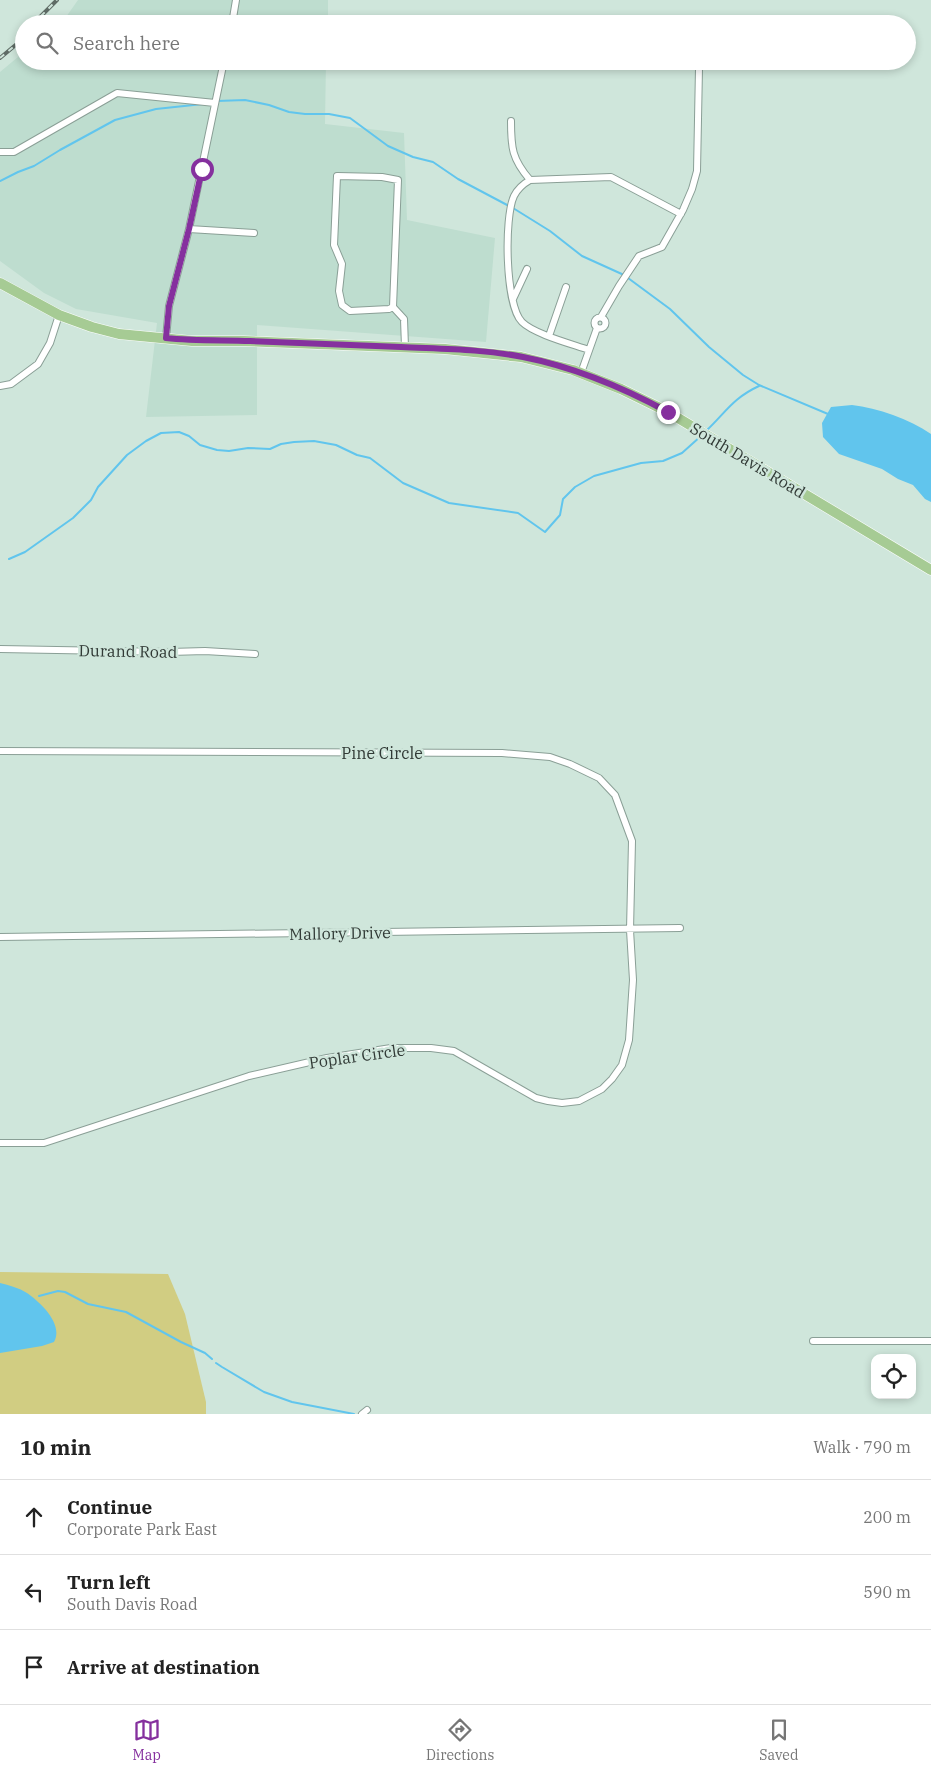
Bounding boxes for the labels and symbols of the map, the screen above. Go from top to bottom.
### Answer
route start [191,158,214,181]
route end [657,401,680,424]
street label: South Davis Road [687,418,809,502]
street label: Durand Road [78,640,178,662]
street label: Pine Circle [341,743,423,763]
street label: Mallory Drive [289,922,391,944]
street label: Poplar Circle [308,1039,406,1073]

